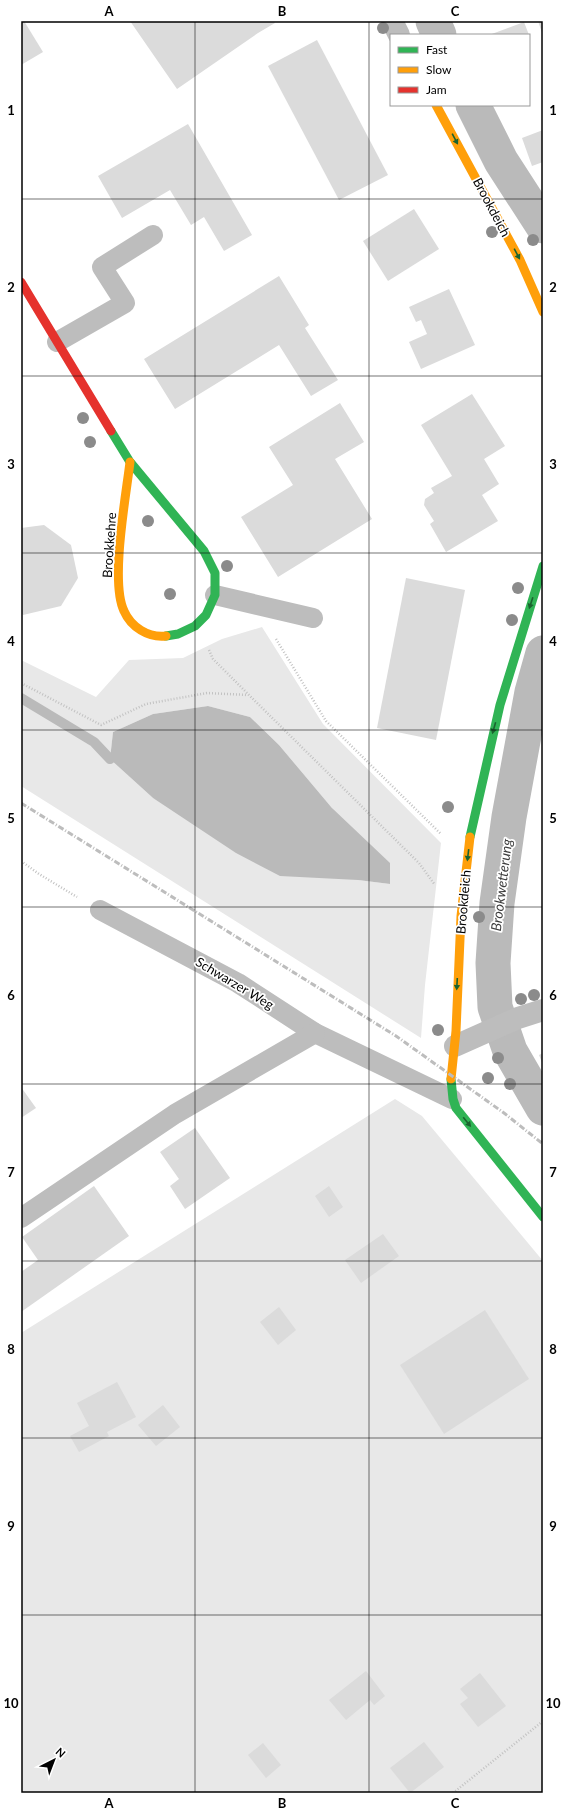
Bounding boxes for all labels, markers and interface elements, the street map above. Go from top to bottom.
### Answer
text: A [103,3,114,19]
text: B [278,3,287,19]
text: C [451,3,460,19]
legend [390,34,530,106]
text: Fast [426,42,448,57]
text: Slow [426,62,452,77]
text: Jam [426,82,447,97]
text: 1 [7,102,15,118]
text: 1 [549,102,557,118]
one-way arrow [452,134,458,145]
street label: Brookdeich [470,175,514,239]
one-way arrow [514,248,520,259]
text: 2 [7,279,15,295]
text: 2 [549,279,557,295]
text: 3 [7,456,15,472]
text: 3 [549,456,557,472]
street label: Brookkehre [99,512,119,578]
one-way arrow [527,597,533,609]
text: 4 [7,633,15,649]
text: 4 [549,633,557,649]
one-way arrow [491,722,497,734]
text: 5 [7,810,15,826]
text: 5 [549,810,557,826]
water label: Brookwetterung [487,838,515,932]
one-way arrow [464,849,471,861]
street label: Brookdeich [452,869,474,935]
street label: Schwarzer Weg [193,953,277,1013]
one-way arrow [454,978,460,991]
text: 6 [7,987,15,1003]
text: 6 [549,987,557,1003]
one-way arrow [463,1117,472,1128]
text: 7 [7,1164,15,1180]
text: 7 [549,1164,557,1180]
text: 8 [7,1341,15,1357]
text: 8 [549,1341,557,1357]
text: 9 [7,1518,15,1534]
text: 9 [549,1518,557,1534]
text: 10 [3,1695,19,1711]
text: 10 [545,1695,561,1711]
north arrow [34,1740,74,1780]
text: N [54,1745,69,1760]
text: A [103,1795,114,1811]
text: B [278,1795,287,1811]
text: C [451,1795,460,1811]

